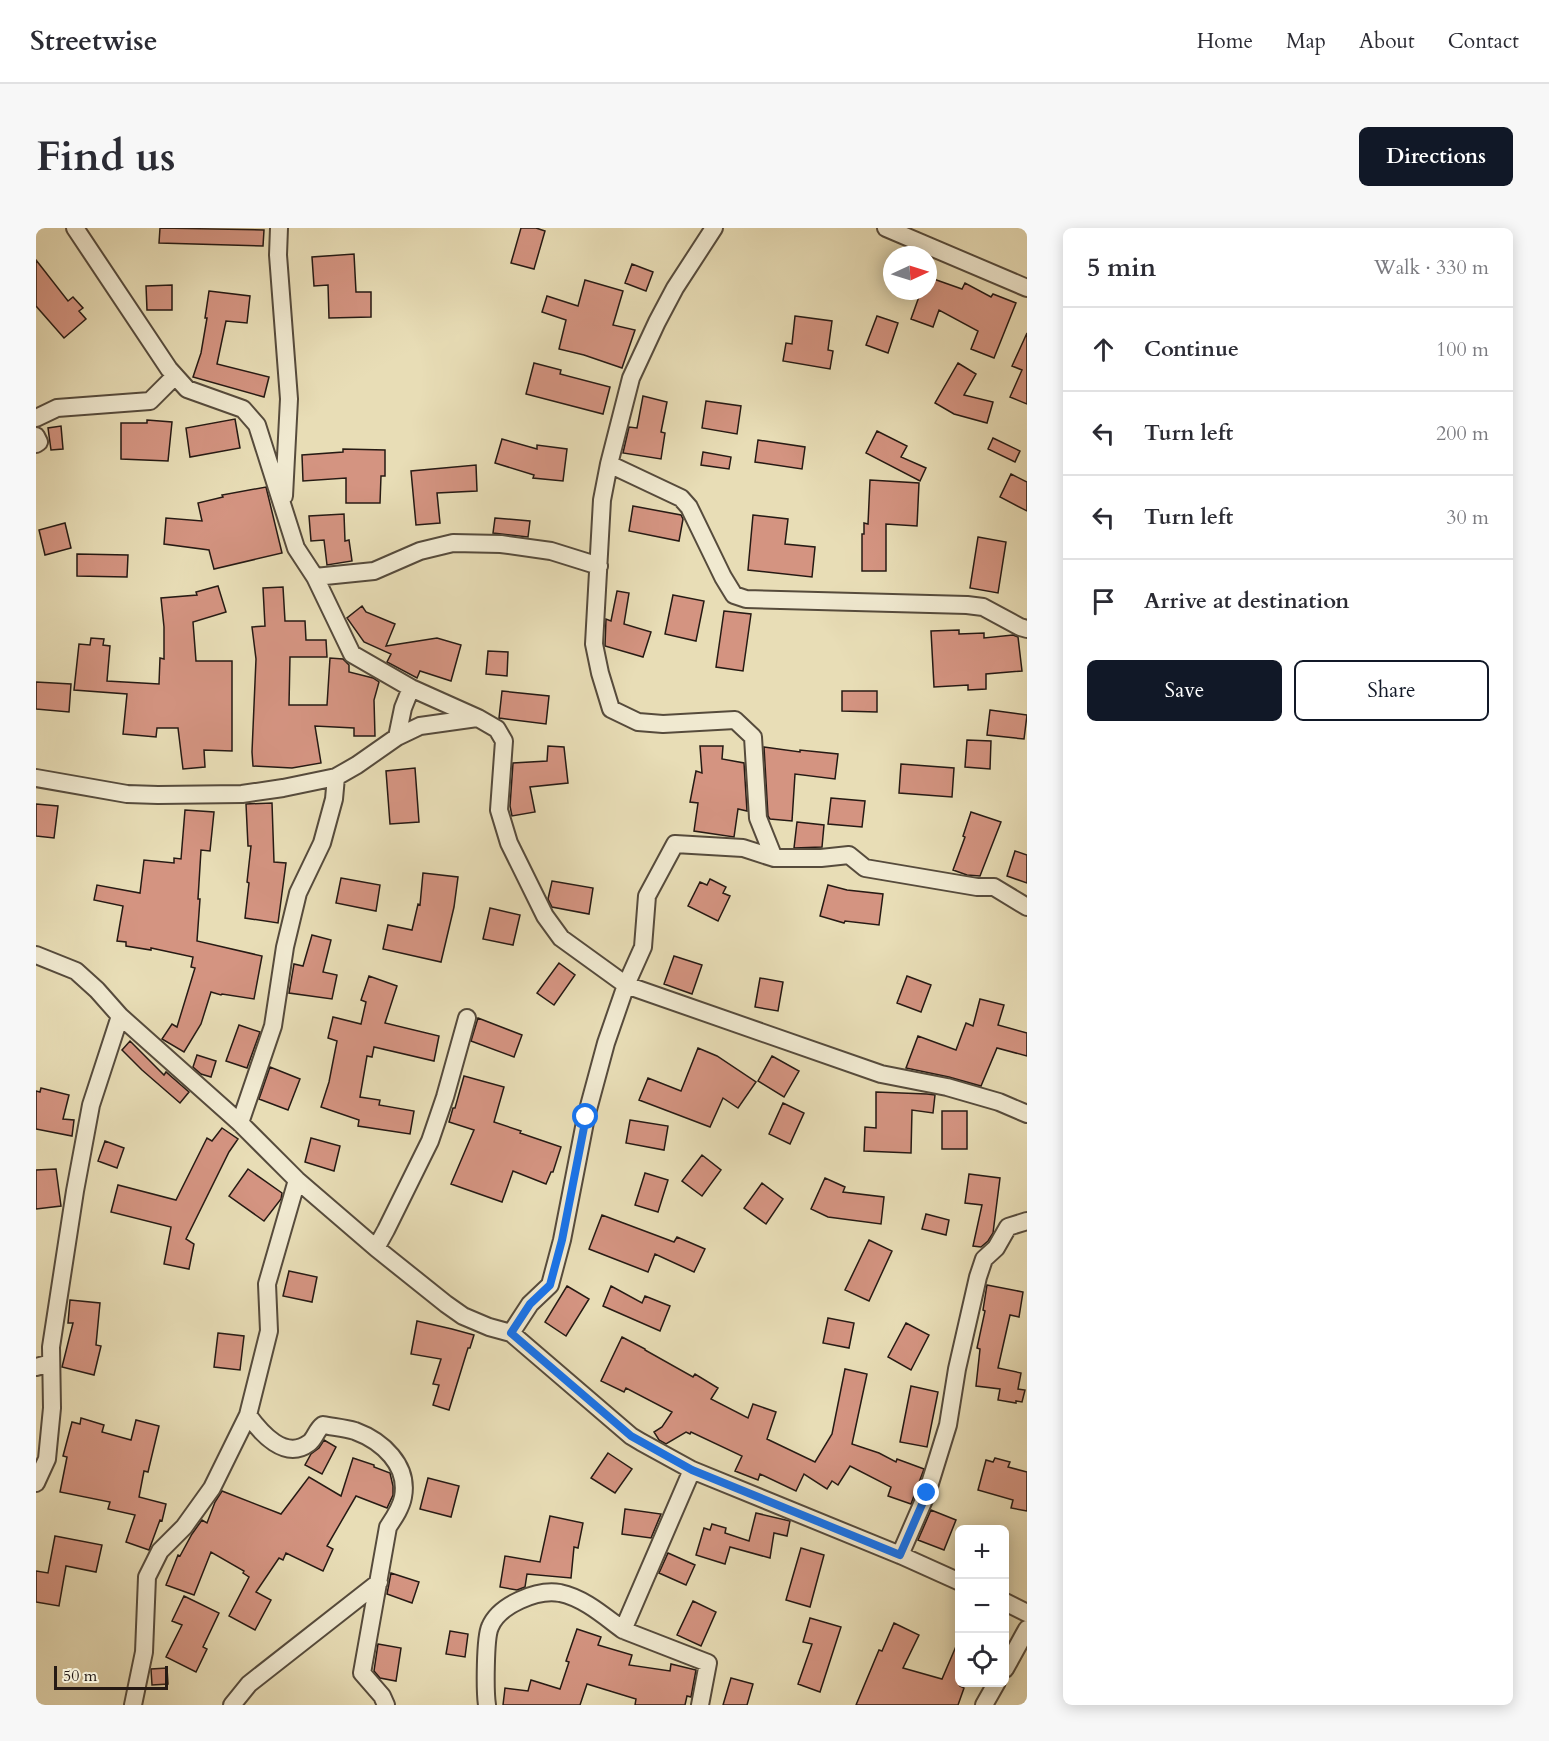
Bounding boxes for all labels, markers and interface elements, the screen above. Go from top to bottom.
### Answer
text: Streetwise [30,22,158,60]
text: Home [1197,27,1253,56]
text: Map [1286,27,1326,56]
text: About [1359,27,1415,56]
text: Contact [1448,27,1519,56]
button: Directions [1359,127,1513,186]
text: Find us [36,128,176,185]
north arrow [883,246,937,300]
text: 5 min [1087,250,1156,285]
text: Walk · 330 m [1374,254,1489,281]
icon: ahead [1087,333,1120,366]
text: Continue [1144,334,1239,364]
text: 100 m [1436,336,1489,363]
icon: left [1087,417,1120,450]
text: Turn left [1144,418,1233,448]
text: 200 m [1436,420,1489,447]
icon: left [1087,501,1120,534]
text: Turn left [1144,502,1233,532]
text: 30 m [1446,504,1489,531]
icon: arrive [1087,585,1120,618]
text: Arrive at destination [1144,586,1349,616]
button: Save [1087,660,1282,721]
button: Share [1294,660,1489,721]
route start [572,1103,598,1129]
route end [913,1479,939,1505]
map controls [955,1525,1009,1687]
button: + [955,1525,1009,1579]
button: − [955,1579,1009,1633]
button: locate [955,1633,1009,1687]
scale bar [54,1663,168,1690]
text: 50 m [63,1665,97,1687]

